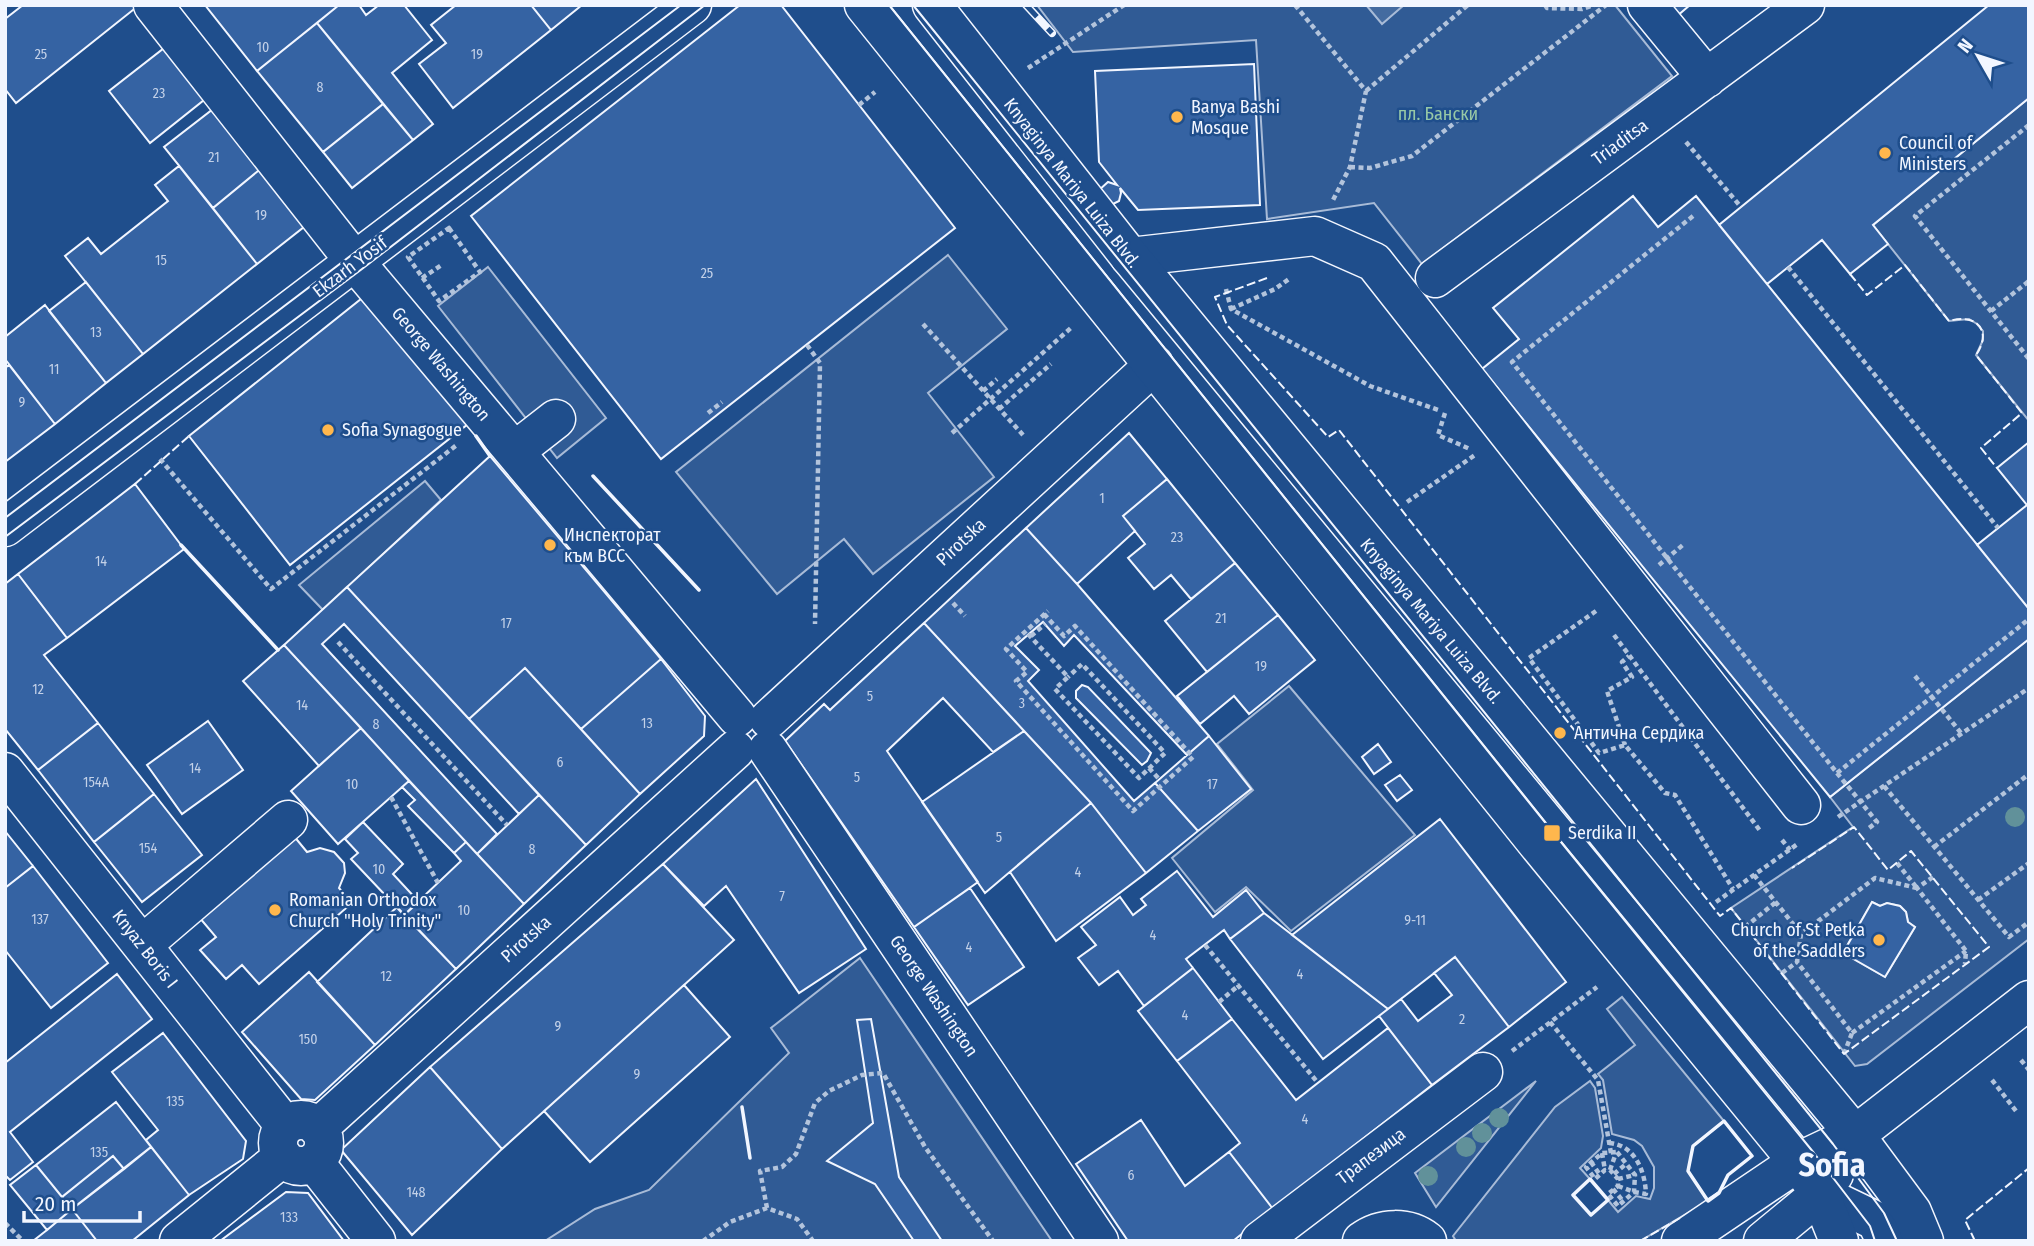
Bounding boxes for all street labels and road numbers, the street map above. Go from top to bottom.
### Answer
street label: Knyaginya Mariya Luiza Blvd. [999,94,1145,272]
street label: Triaditsa [1588,114,1652,170]
street label: Ekzarh Yosif [308,231,393,302]
street label: George Washington [387,303,495,425]
street label: Pirotska [932,513,990,570]
street label: Knyaginya Mariya Luiza Blvd. [1355,534,1507,708]
street label: Knyaz Boris I [108,905,182,993]
street label: Pirotska [496,911,556,967]
street label: George Washington [885,931,983,1061]
street label: Трапезица [1332,1123,1410,1189]

